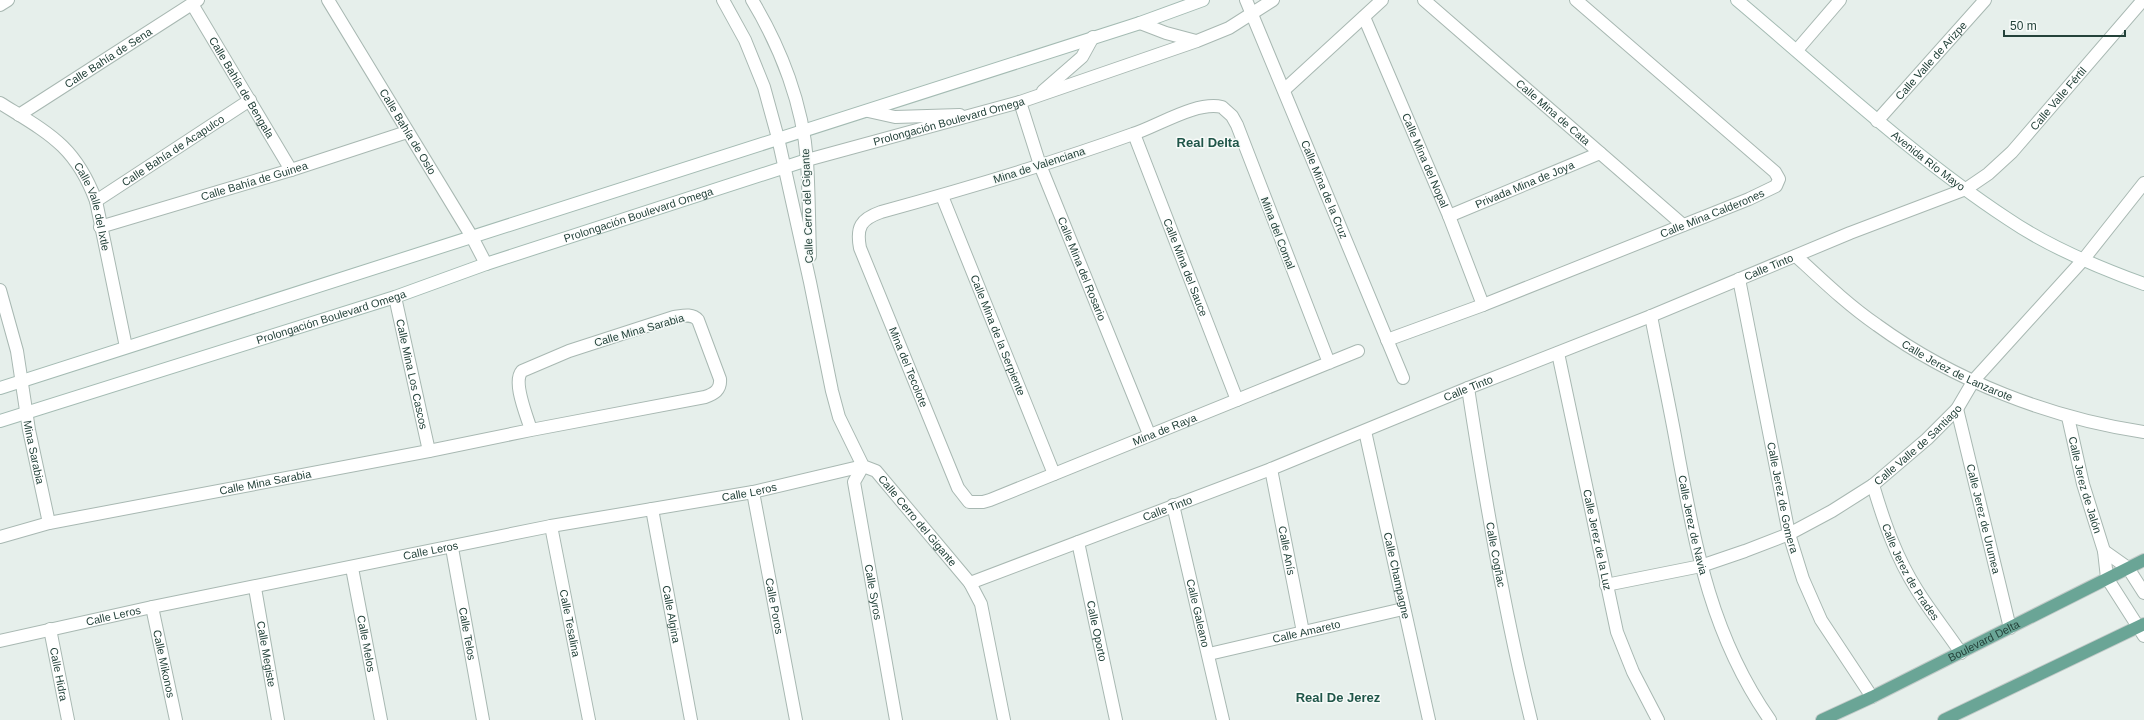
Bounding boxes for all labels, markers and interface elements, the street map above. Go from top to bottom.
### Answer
scale bar [2004,12,2125,38]
street label: Calle Valle de Arizpe [1893,19,1969,102]
text: 50 m [2010,19,2037,33]
street label: Calle Bahía de Sena [62,25,155,90]
street label: Calle Bahía de Bengala [207,35,277,141]
street label: Calle Valle Fértil [2028,65,2089,133]
street label: Calle Mina de Cata [1514,77,1593,148]
street label: Calle Bahía de Oslo [377,87,439,177]
street label: Prolongación Boulevard Omega [872,95,1027,148]
street label: Calle Mina del Nopal [1400,111,1451,210]
street label: Calle Bahía de Acapulco [119,113,226,188]
street label: Avenida Río Mayo [1889,129,1967,193]
district label: Real Delta [1177,135,1240,150]
street label: Calle Mina de la Cruz [1299,138,1350,240]
street label: Mina de Valenciana [992,144,1087,186]
street label: Calle Cerro del Gigante [799,148,815,264]
street label: Privada Mina de Joya [1473,158,1577,210]
street label: Calle Bahía de Guinea [199,159,310,203]
street label: Calle Valle del Ixtle [72,160,112,252]
street label: Prolongación Boulevard Omega [562,185,715,244]
street label: Calle Mina Calderones [1658,186,1767,240]
street label: Mina del Comal [1259,195,1297,271]
street label: Calle Mina del Rosario [1056,215,1108,322]
street label: Calle Mina del Sauce [1161,217,1210,318]
street label: Calle Tinto [1742,251,1795,282]
street label: Calle Mina de la Serpiente [968,273,1028,397]
street label: Prolongación Boulevard Omega [255,287,408,346]
street label: Calle Mina Sarabia [593,311,686,349]
street label: Calle Mina Los Cascos [394,318,430,431]
street label: Mina del Tecolote [887,325,930,409]
street label: Calle Jerez de Lanzarote [1900,338,2014,403]
street label: Calle Tinto [1442,373,1495,403]
street label: Calle Valle de Santiago [1872,403,1964,487]
street label: Mina de Raya [1131,411,1199,448]
street label: Mina Sarabia [22,420,47,486]
street label: Calle Jerez de Jalón [2067,435,2104,535]
street label: Calle Jerez de Gomera [1765,441,1801,555]
street label: Calle Jerez de Urumea [1965,463,2003,576]
street label: Calle Mina Sarabia [218,467,313,497]
street label: Calle Cerro del Gigante [876,473,959,568]
street label: Calle Jerez de Navia [1676,474,1710,577]
street label: Calle Leros [721,480,778,503]
street label: Calle Jerez de la Luz [1581,488,1614,591]
street label: Calle Tinto [1141,493,1194,523]
street label: Calle Cogñac [1484,521,1508,589]
street label: Calle Jerez de Prades [1880,522,1942,623]
street label: Calle Anís [1276,525,1298,576]
street label: Calle Champagne [1382,531,1412,620]
street label: Calle Leros [402,539,460,562]
street label: Calle Syros [863,563,884,621]
street label: Calle Poros [763,577,786,636]
street label: Calle Galeano [1184,578,1212,648]
street label: Calle Algina [660,585,683,645]
street label: Calle Tesalina [558,588,583,659]
street label: Calle Oporto [1085,600,1109,662]
street label: Calle Leros [85,604,142,628]
street label: Calle Telos [457,606,478,662]
street label: Calle Melos [355,614,378,674]
street label: Boulevard Delta [1946,617,2022,664]
street label: Calle Amareto [1271,618,1341,645]
street label: Calle Megiste [255,620,278,688]
street label: Calle Mikonos [151,629,177,699]
street label: Calle Hidra [48,646,70,703]
district label: Real De Jerez [1296,690,1381,705]

